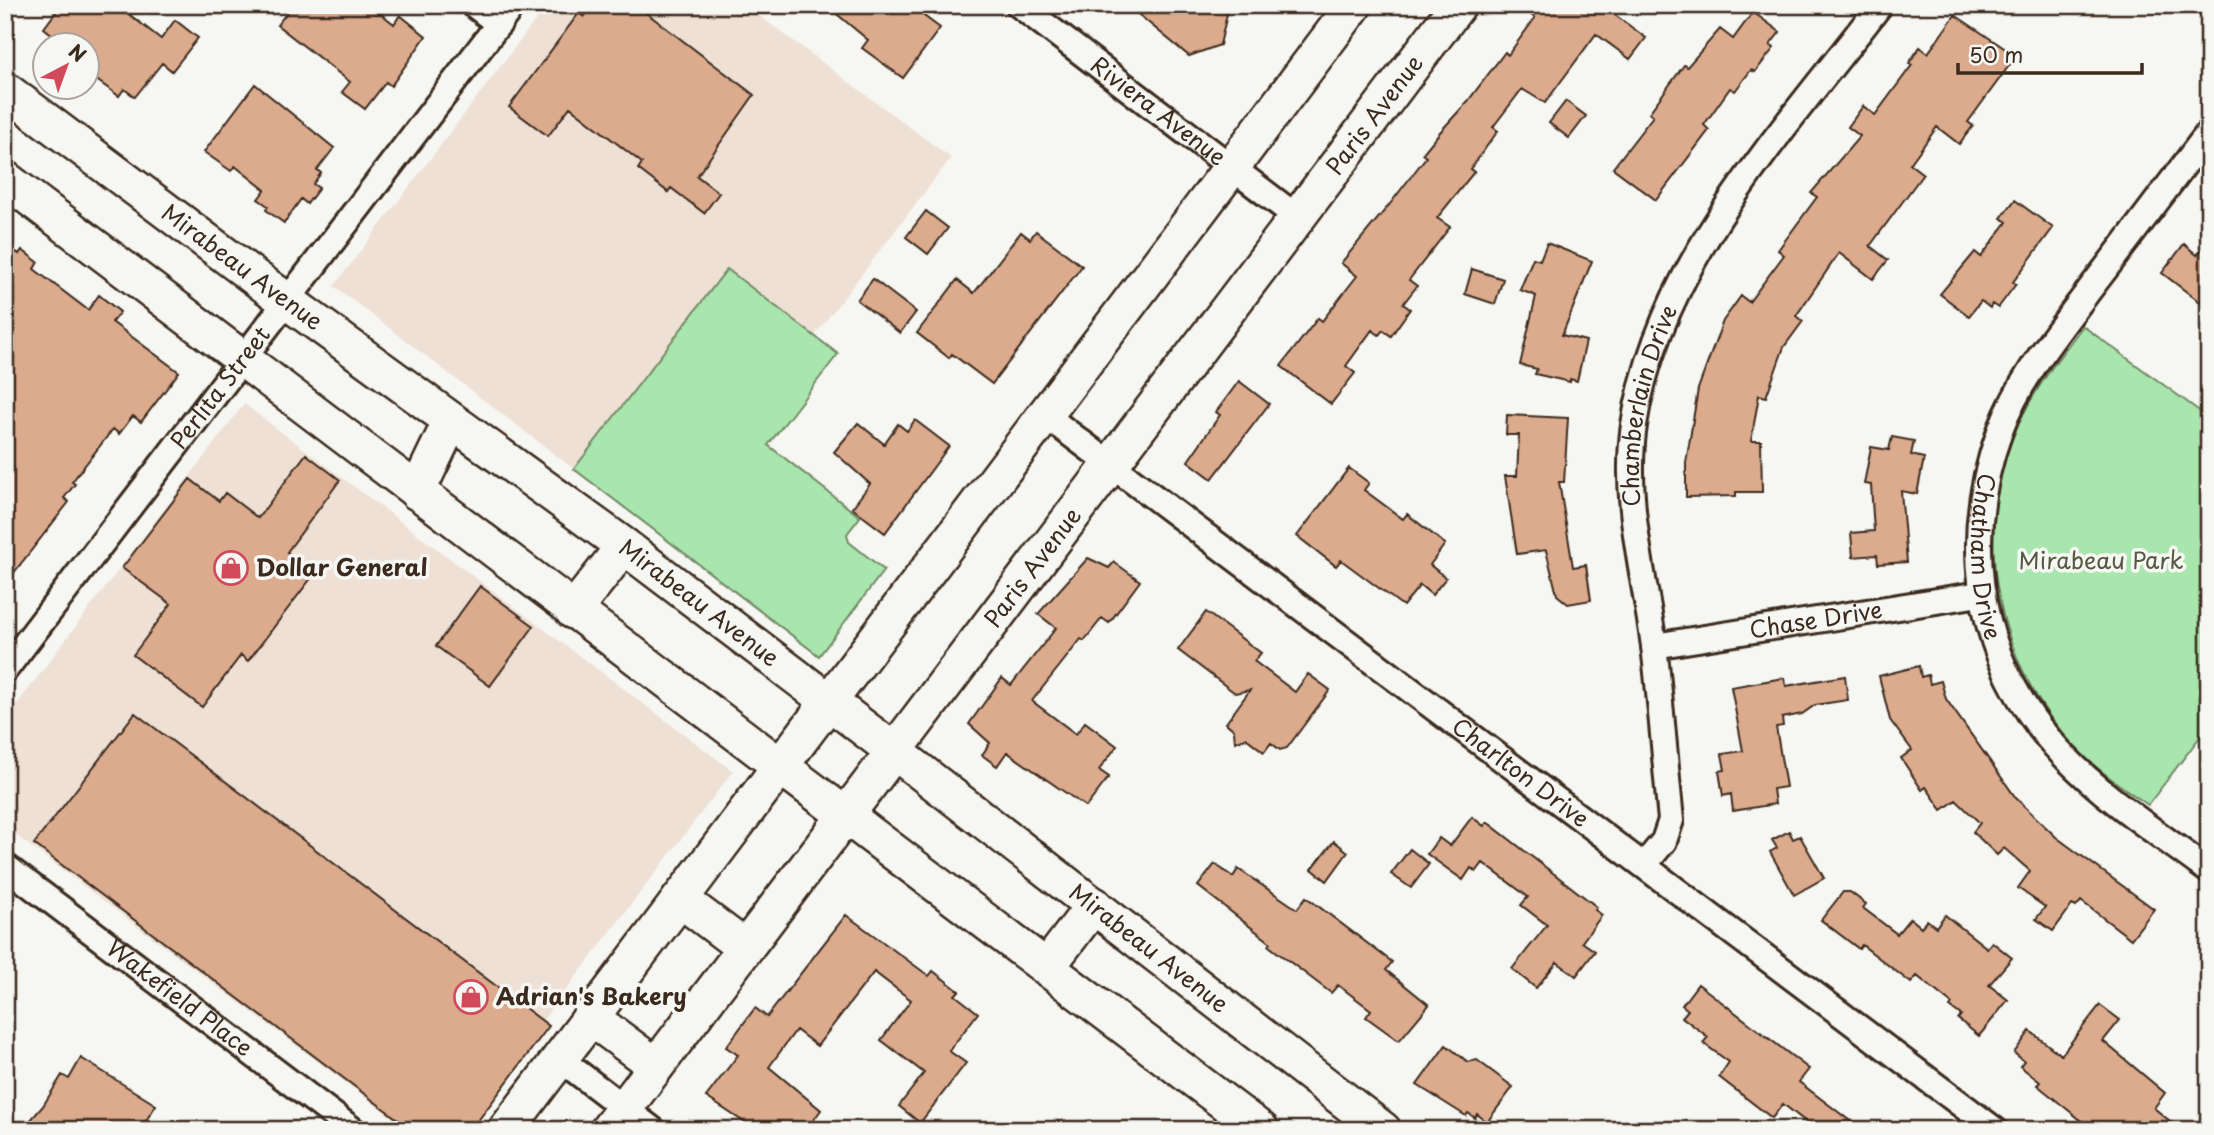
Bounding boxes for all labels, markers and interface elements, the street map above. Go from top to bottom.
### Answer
north arrow [32,32,102,102]
scale bar [1958,32,2142,76]
text: N [63,37,93,68]
text: 50 m [1969,38,2023,70]
street label: Riviera Avenue [1084,47,1234,173]
street label: Paris Avenue [1317,47,1431,182]
street label: Mirabeau Avenue [155,194,331,338]
street label: Chamberlain Drive [1612,298,1685,508]
street label: Perlita Street [161,318,278,456]
street label: Chatham Drive [1963,470,2012,644]
street label: Paris Avenue [975,499,1089,634]
street label: Mirabeau Avenue [612,529,787,674]
park label: Mirabeau Park [2018,542,2184,577]
shop icon: Dollar General [212,549,250,587]
place label: Dollar General [256,549,428,584]
street label: Chase Drive [1747,591,1885,647]
street label: Charlton Drive [1445,708,1597,835]
street label: Mirabeau Avenue [1062,874,1237,1020]
street label: Wakefield Place [100,930,261,1064]
shop icon: Adrian's Bakery [452,978,490,1016]
place label: Adrian's Bakery [496,978,687,1013]

